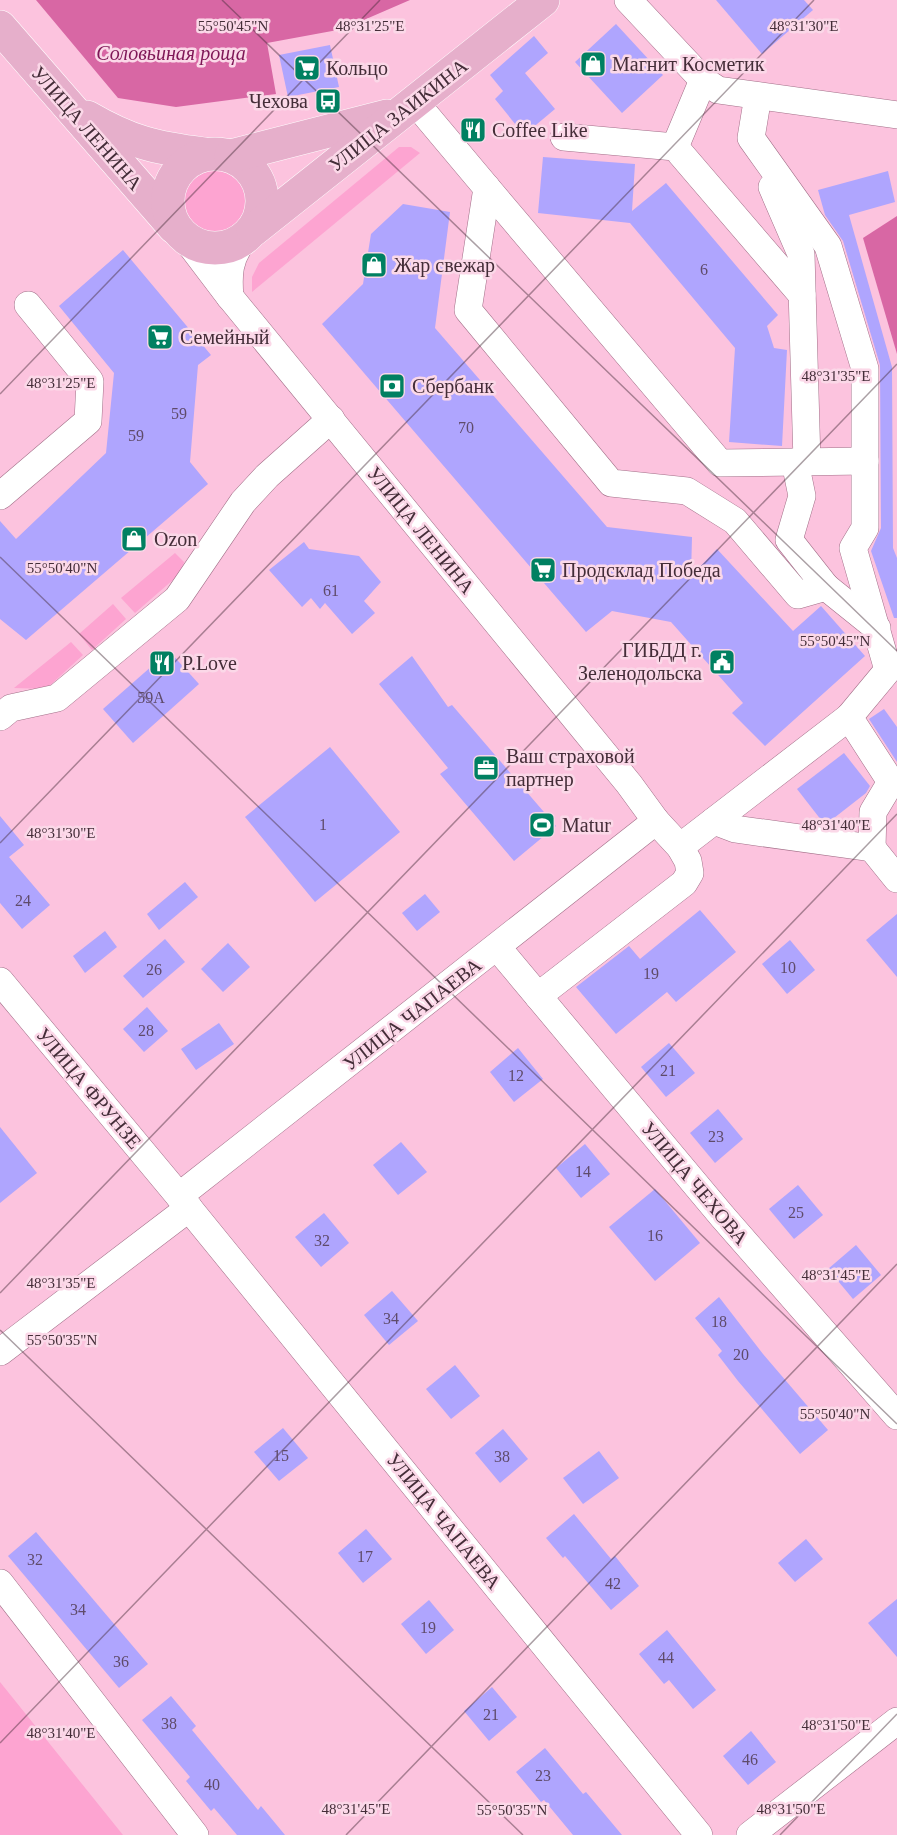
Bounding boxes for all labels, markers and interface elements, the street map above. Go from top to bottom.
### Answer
text: 55°50'45"N [198,18,268,34]
text: 48°31'25"E [336,18,405,34]
text: 48°31'30"E [770,18,839,34]
park label: Соловьиная роща [96,42,246,65]
shop icon: Магнит Косметик [578,49,608,79]
supermarket icon: Кольцо [292,53,322,83]
place label: Магнит Косметик [612,53,765,75]
street label: УЛИЦА ЗАИКИНА [324,54,473,177]
place label: Кольцо [326,57,388,80]
street label: УЛИЦА ЛЕНИНА [26,61,147,196]
bus stop icon: Чехова [313,86,343,116]
place label: Чехова [249,90,308,112]
restaurant icon: Coffee Like [458,115,488,145]
place label: Coffee Like [492,119,588,141]
shop icon: Жар свежар [359,250,389,280]
place label: Жар свежар [394,254,495,277]
house number: 6 [700,261,708,278]
supermarket icon: Семейный [145,322,175,352]
place label: Семейный [180,326,270,348]
text: 48°31'35"E [802,368,871,384]
bank icon: Сбербанк [377,371,407,401]
text: 48°31'25"E [27,375,96,391]
place label: Сбербанк [412,375,494,398]
house number: 59 [171,405,187,422]
house number: 70 [458,419,474,436]
house number: 59 [128,427,144,444]
street label: УЛИЦА ЛЕНИНА [362,462,479,599]
shop icon: Ozon [119,524,149,554]
place label: Ozon [154,528,197,550]
supermarket icon: Продсклад Победа [528,555,558,585]
place label: Продсклад Победа [562,559,721,582]
text: 55°50'40"N [27,560,97,576]
house number: 61 [323,582,339,599]
text: 55°50'45"N [800,633,870,649]
place label: ГИБДД г. Зеленодольска [578,639,702,685]
public building icon: ГИБДД г. Зеленодольска [707,647,737,677]
restaurant icon: P.Love [147,648,177,678]
place label: P.Love [182,652,237,674]
house number: 59А [137,689,165,706]
place label: Ваш страховой партнер [506,745,635,791]
office icon: Ваш страховой партнер [471,753,501,783]
sports icon: Matur [527,810,557,840]
place label: Matur [562,814,611,836]
house number: 1 [319,816,327,833]
text: 48°31'40"E [802,817,871,833]
text: 48°31'30"E [27,825,96,841]
house number: 24 [15,892,31,909]
street label: УЛИЦА ЧАПАЕВА [339,953,486,1075]
house number: 10 [780,959,796,976]
house number: 26 [146,961,162,978]
house number: 19 [643,965,659,982]
house number: 28 [138,1022,154,1039]
street label: УЛИЦА ФРУНЗЕ [31,1023,146,1154]
house number: 21 [660,1062,676,1079]
house number: 12 [508,1067,524,1084]
street label: УЛИЦА ЧЕХОВА [636,1117,753,1250]
house number: 23 [708,1128,724,1145]
house number: 14 [575,1163,591,1180]
house number: 25 [788,1204,804,1221]
house number: 16 [647,1227,663,1244]
house number: 32 [314,1232,330,1249]
text: 48°31'45"E [802,1267,871,1283]
text: 48°31'35"E [27,1275,96,1291]
house number: 34 [383,1310,399,1327]
house number: 18 [711,1313,727,1330]
text: 55°50'35"N [27,1332,97,1348]
house number: 20 [733,1346,749,1363]
text: 55°50'40"N [800,1406,870,1422]
house number: 15 [273,1447,289,1464]
street label: УЛИЦА ЧАПАЕВА [382,1448,506,1595]
house number: 38 [494,1448,510,1465]
house number: 17 [357,1548,373,1565]
house number: 32 [27,1551,43,1568]
house number: 42 [605,1575,621,1592]
house number: 34 [70,1601,86,1618]
house number: 19 [420,1619,436,1636]
house number: 44 [658,1649,674,1666]
house number: 36 [113,1653,129,1670]
house number: 21 [483,1706,499,1723]
house number: 38 [161,1715,177,1732]
text: 48°31'50"E [802,1717,871,1733]
text: 48°31'40"E [27,1725,96,1741]
house number: 46 [742,1751,758,1768]
house number: 23 [535,1767,551,1784]
house number: 40 [204,1776,220,1793]
text: 48°31'45"E [322,1801,391,1817]
text: 48°31'50"E [757,1801,826,1817]
text: 55°50'35"N [477,1802,547,1818]

